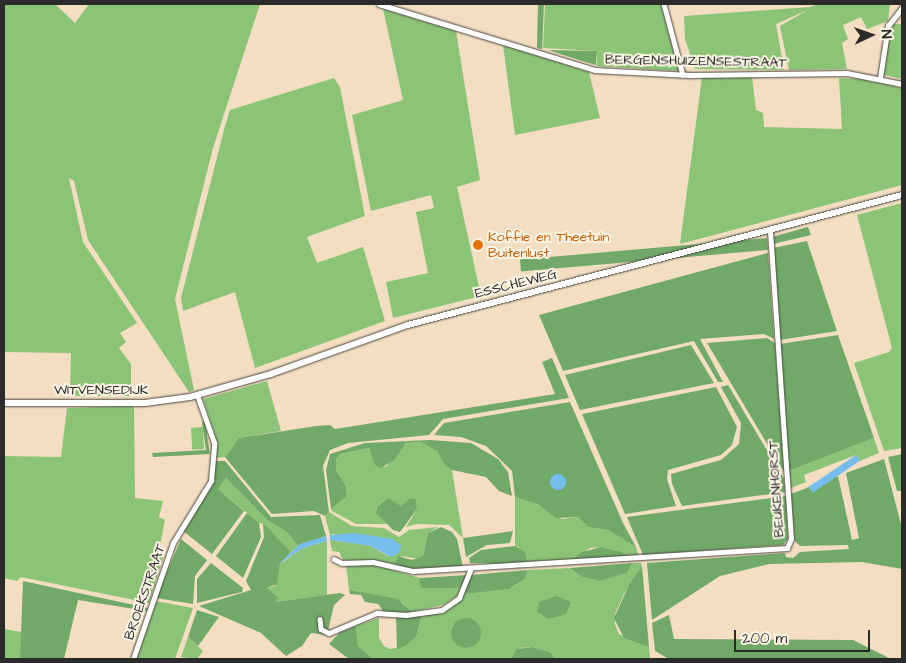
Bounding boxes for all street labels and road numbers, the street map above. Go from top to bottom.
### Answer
street label: BERGENSHUIZENSESTRAAT [605,51,787,71]
street label: ESSCHEWEG [473,266,559,302]
street label: WITVENSEDIJK [54,382,148,398]
street label: BEUKENHORST [764,440,788,538]
street label: BROEKSTRAAT [121,542,169,642]

